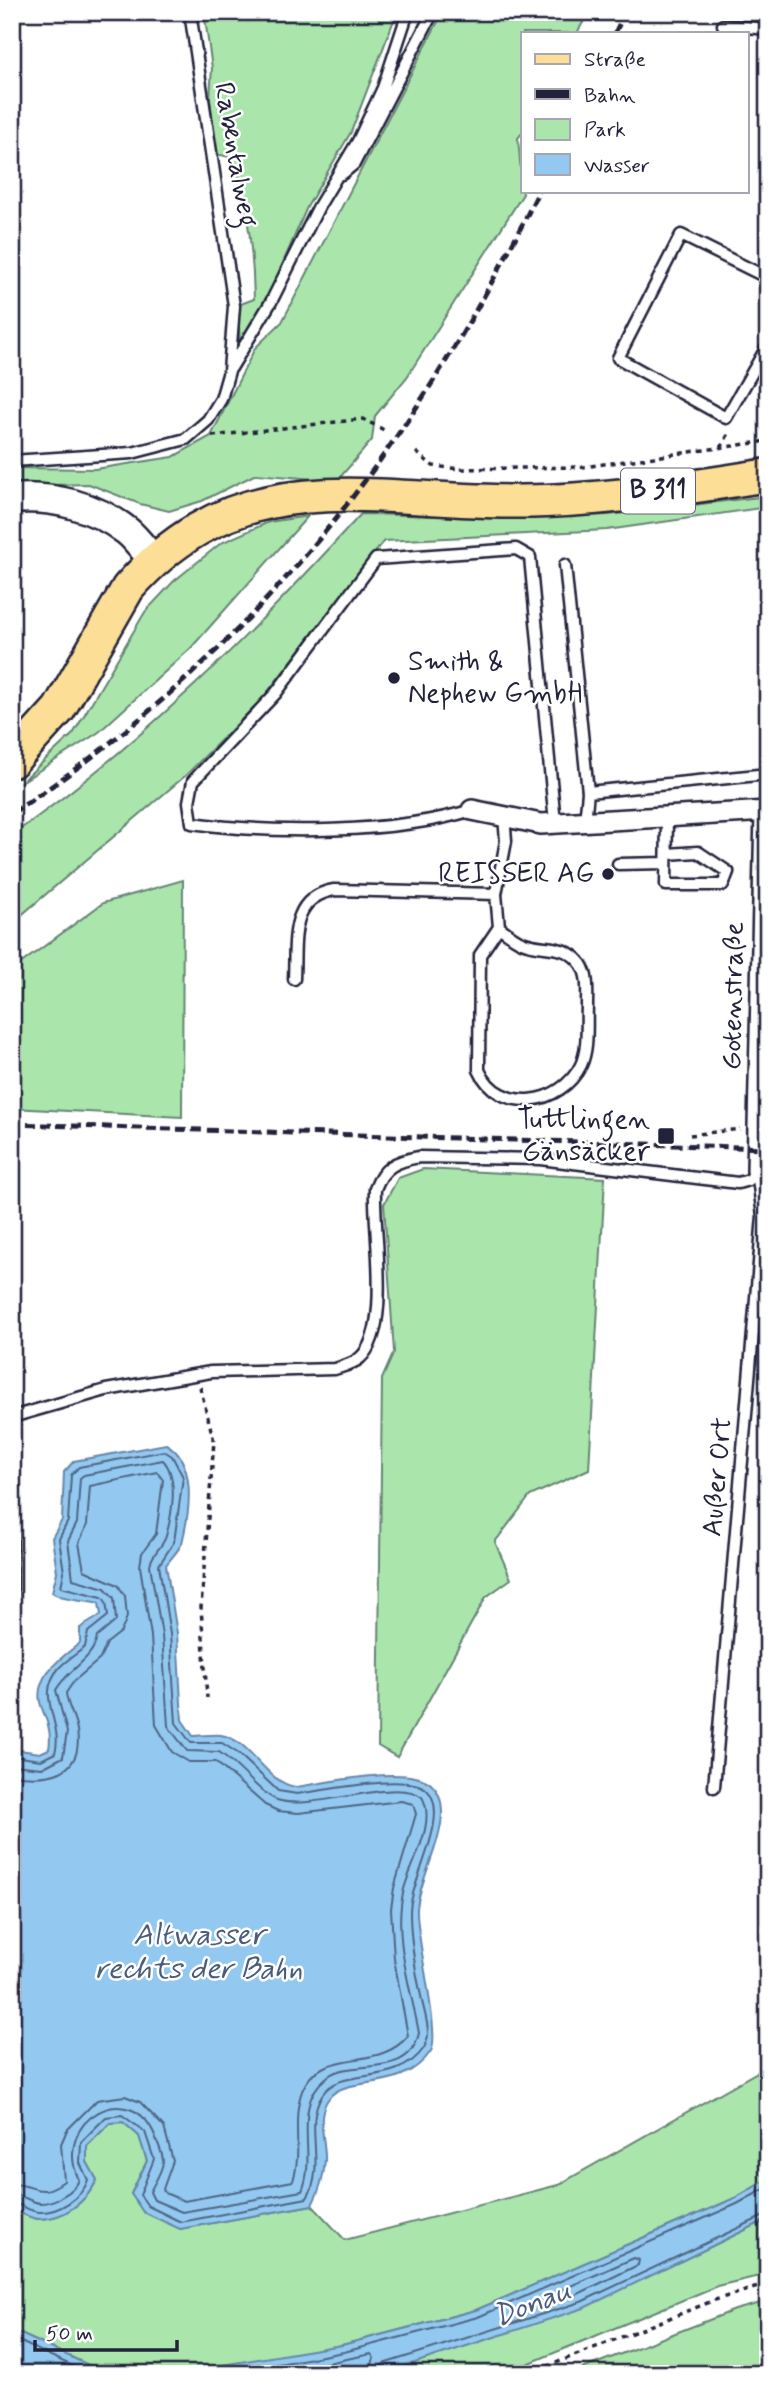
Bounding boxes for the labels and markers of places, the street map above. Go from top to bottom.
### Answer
place label: Smith & Nephew GmbH [408,644,582,713]
marker: Smith & Nephew GmbH [386,670,402,686]
place label: REISSER AG [438,856,594,893]
marker: REISSER AG [600,866,616,882]
place label: Tuttlingen Gänsäcker [517,1102,651,1171]
marker: Tuttlingen Gänsäcker [656,1126,676,1146]

